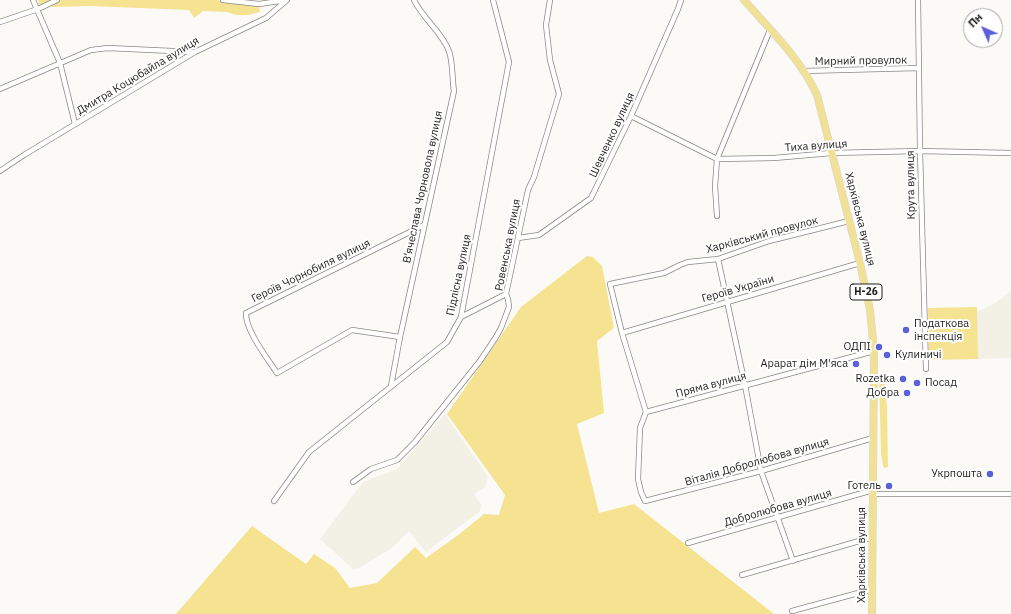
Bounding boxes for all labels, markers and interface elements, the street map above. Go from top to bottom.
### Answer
north arrow [963,8,1003,48]
text: Пн [965,10,985,30]
street label: Дмитра Коцюбайла вулиця [74,34,202,118]
street label: Мирний провулок [815,54,907,68]
street label: Шевченко вулиця [587,90,637,180]
street label: В'ячеслава Чорновола вулиця [400,110,446,264]
street label: Тиха вулиця [784,137,848,155]
street label: Крута вулиця [904,150,918,220]
street label: Харківська вулиця [842,171,878,267]
street label: Ровенська вулиця [493,198,523,292]
street label: Харківський провулок [705,214,819,256]
street label: Підлісна вулиця [444,233,474,317]
street label: Героїв Чорнобиля вулиця [249,236,373,306]
street label: Героїв України [700,272,776,306]
road number: Н-26 [850,284,882,300]
place label: Податкова інспекція [914,317,969,343]
marker: Податкова інспекція [901,325,911,335]
place label: ОДПІ [843,340,871,354]
marker: ОДПІ [874,342,884,352]
place label: Кулиничі [895,348,942,362]
marker: Кулиничі [882,350,892,360]
place label: Арарат дім М'яса [760,357,848,371]
marker: Арарат дім М'яса [851,359,861,369]
street label: Пряма вулиця [674,369,748,401]
place label: Rozetka [856,372,895,386]
marker: Rozetka [898,374,908,384]
place label: Посад [925,376,957,390]
marker: Посад [912,378,922,388]
place label: Добра [866,386,899,400]
marker: Добра [902,388,912,398]
street label: Віталія Добролюбова вулиця [683,435,831,489]
place label: Укрпошта [931,467,982,481]
marker: Укрпошта [985,469,995,479]
place label: Готель [848,479,881,493]
marker: Готель [884,481,894,491]
street label: Добролюбова вулиця [723,486,833,530]
street label: Харківська вулиця [855,507,869,603]

